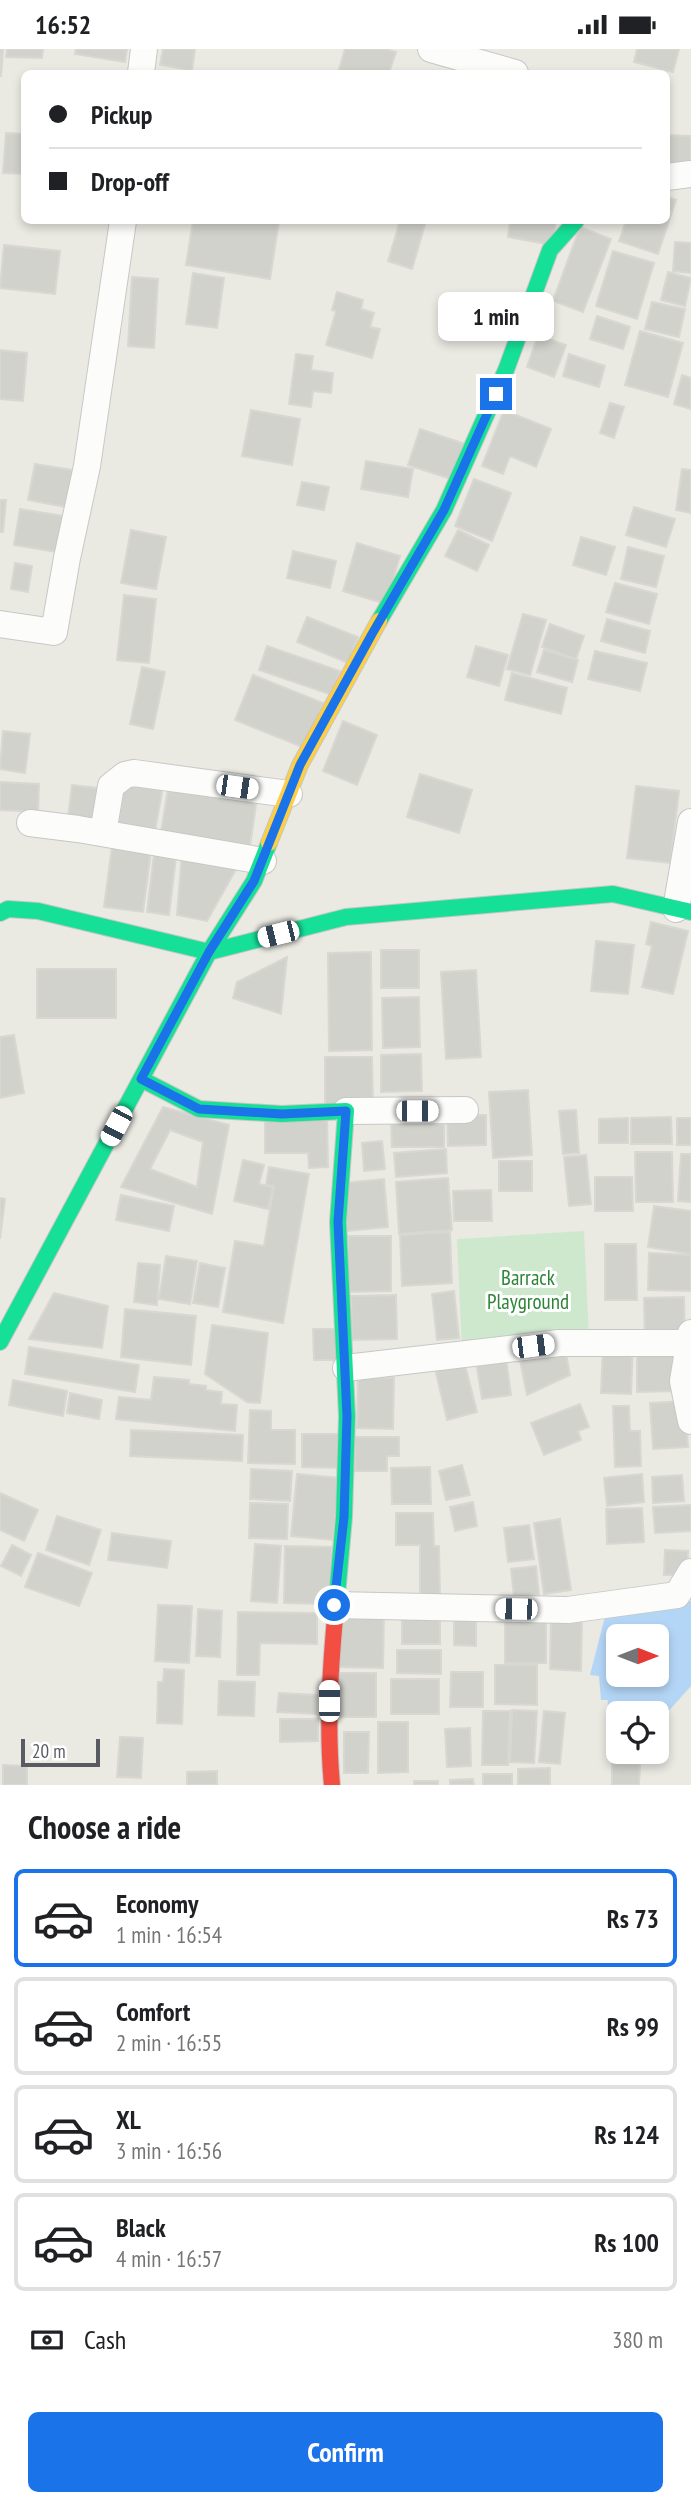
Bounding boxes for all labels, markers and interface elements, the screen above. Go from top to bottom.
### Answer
text: 16:52 [35,8,91,41]
text: Pickup [91,98,152,131]
text: Drop-off [91,165,169,198]
callout: 1 min [438,293,554,341]
text: 1 min [473,302,519,331]
route end [480,378,512,410]
car [215,774,260,800]
car [256,919,301,949]
car [397,1101,439,1122]
car [97,1103,136,1149]
park label: Barrack Playground [487,1264,569,1315]
car [511,1333,556,1359]
route start [318,1589,350,1621]
car [495,1598,538,1620]
north arrow [606,1624,668,1687]
map controls [606,1624,669,1764]
car [319,1680,340,1722]
button: locate [606,1701,669,1764]
scale bar [21,1736,100,1768]
text: 20 m [32,1739,66,1763]
text: Choose a ride [28,1806,181,1848]
icon: car [32,1887,95,1950]
text: Economy [116,1887,198,1920]
text: Rs 73 [607,1902,659,1935]
text: 1 min · 16:54 [116,1920,222,1949]
icon: car [32,1995,95,2058]
text: Comfort [116,1995,190,2028]
text: Rs 99 [607,2010,659,2043]
text: 2 min · 16:55 [116,2028,222,2057]
icon: car [32,2103,95,2166]
text: XL [116,2103,141,2136]
text: Rs 124 [594,2118,659,2151]
text: 3 min · 16:56 [116,2136,222,2165]
icon: car [32,2211,95,2274]
text: Black [116,2211,166,2244]
text: Rs 100 [594,2226,659,2259]
text: 4 min · 16:57 [116,2244,222,2273]
icon: cash [28,2321,66,2359]
text: Cash [84,2323,126,2356]
text: 380 m [612,2325,663,2354]
button: Confirm [28,2412,663,2492]

